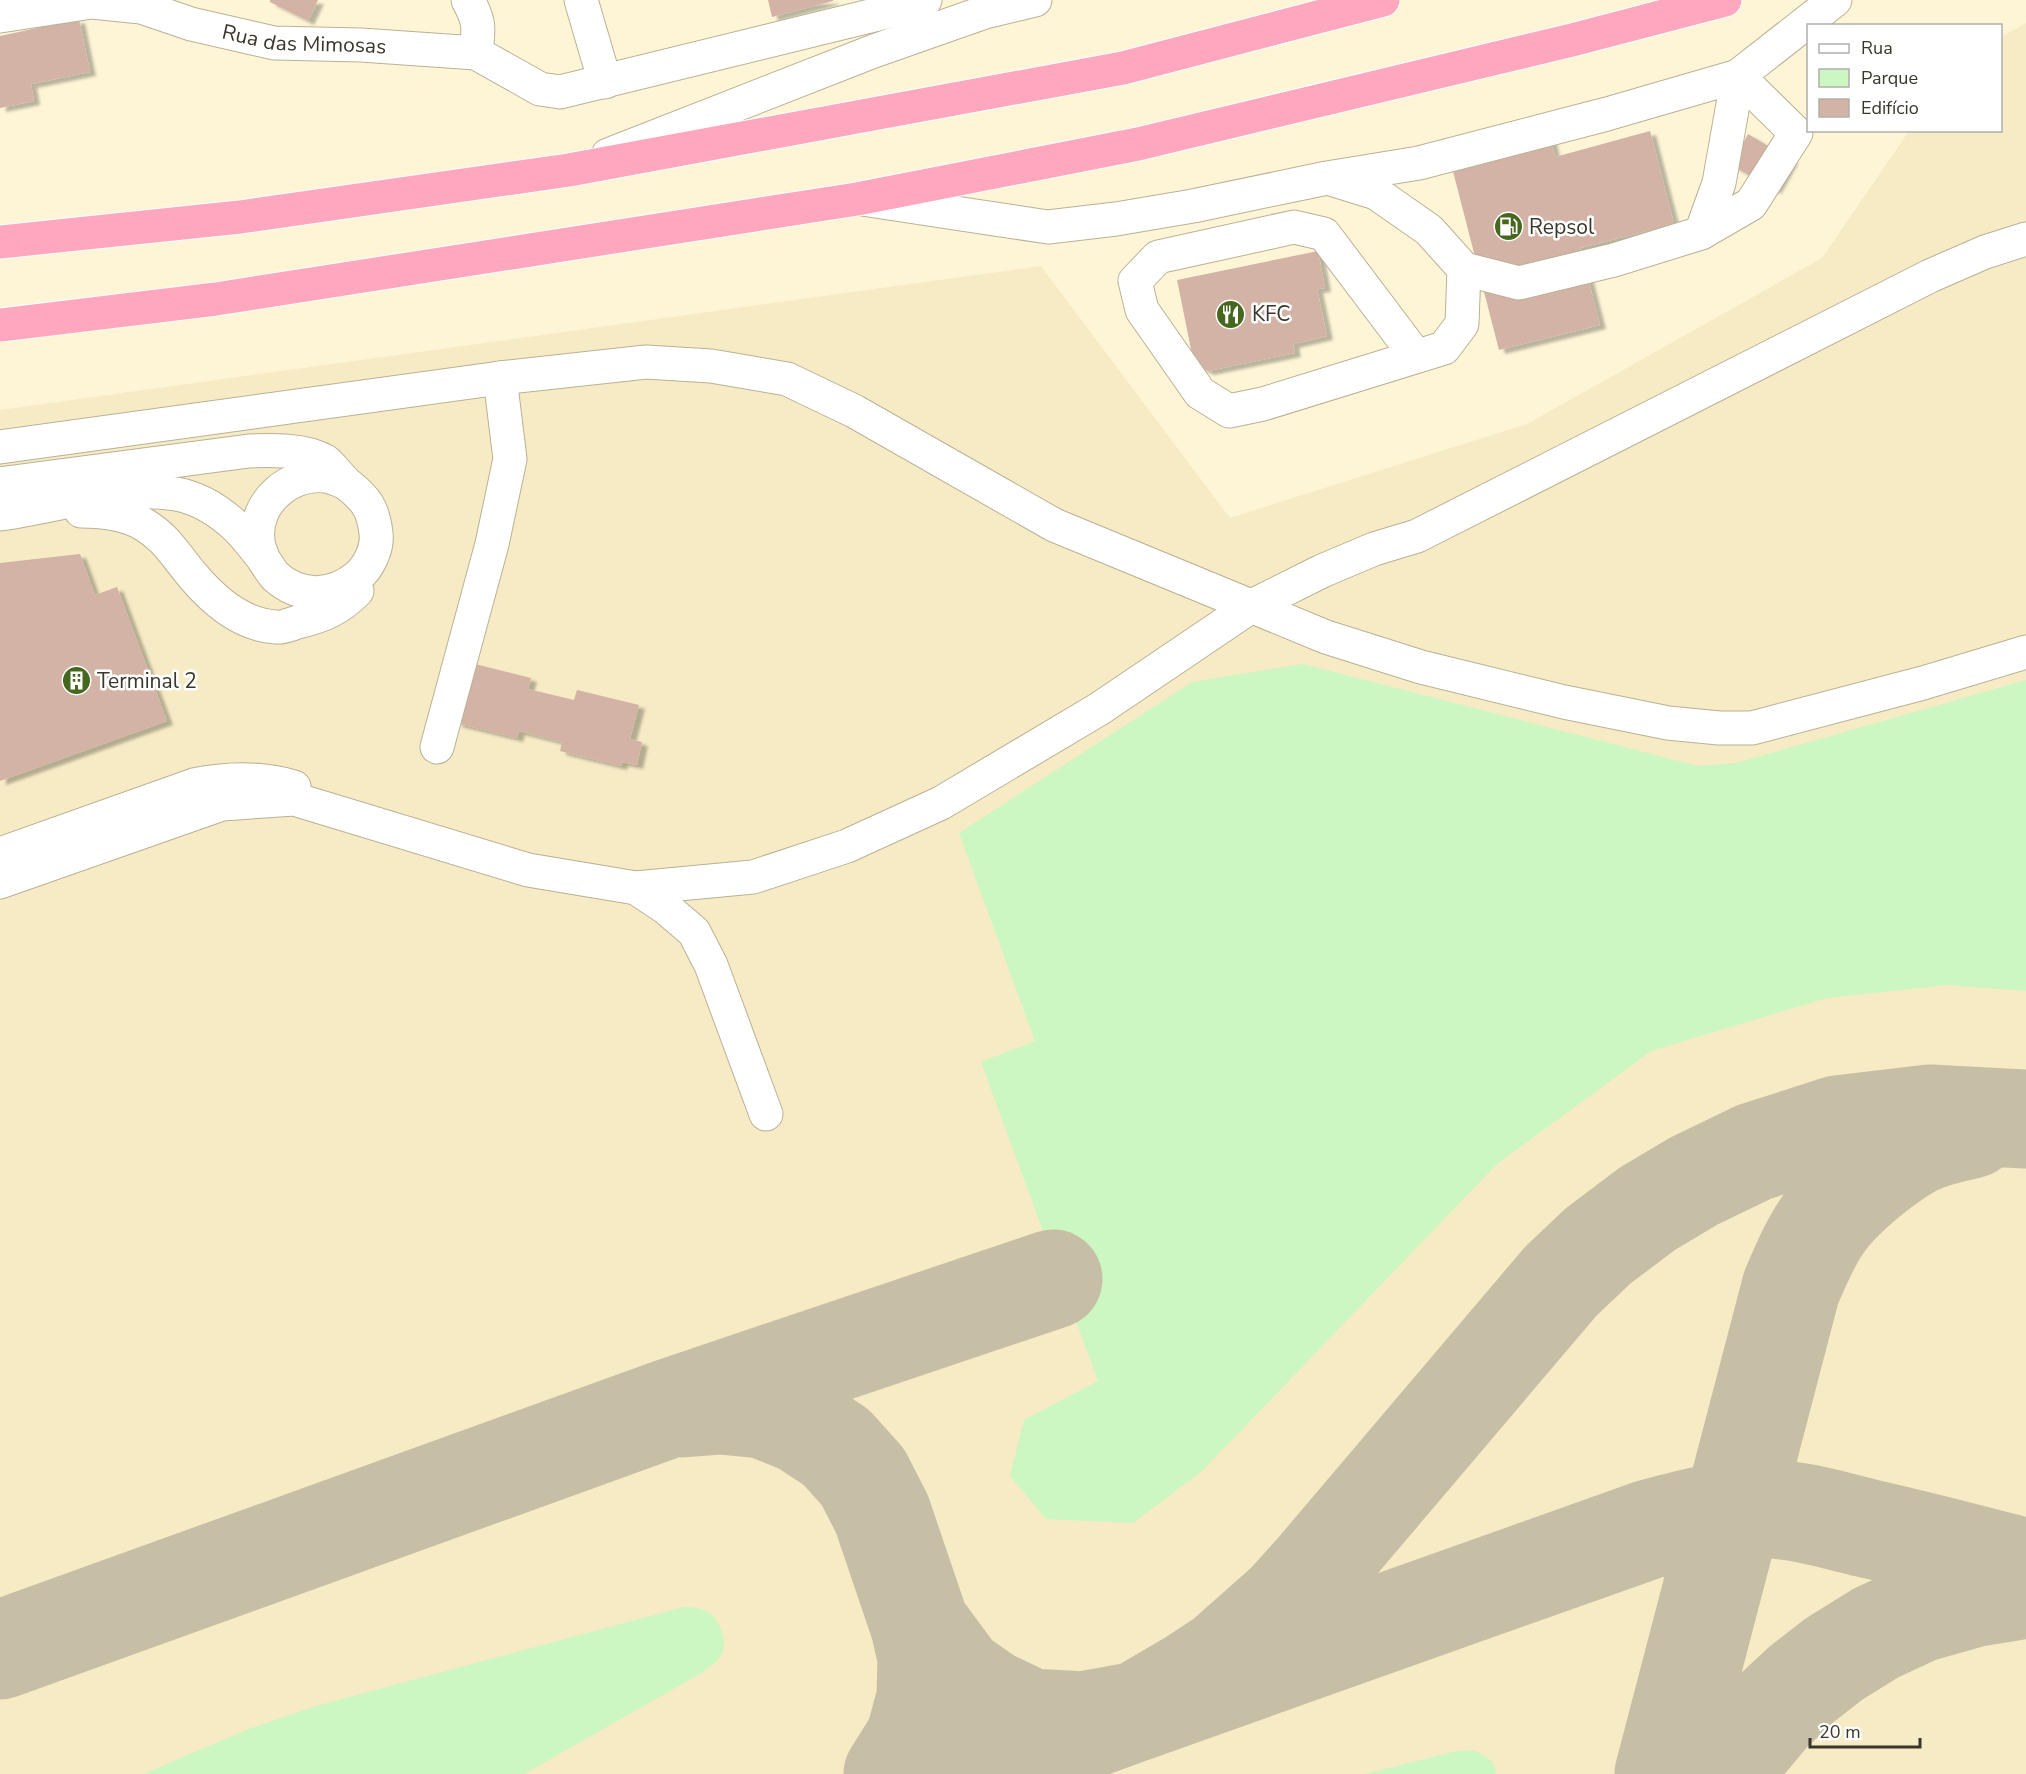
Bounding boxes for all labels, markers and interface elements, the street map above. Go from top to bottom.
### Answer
street label: Rua das Mimosas [219,18,387,61]
legend [1807,24,2002,132]
text: Rua [1861,36,1893,60]
text: Parque [1861,66,1918,90]
text: Edifício [1861,96,1919,120]
fuel station icon: Repsol [1492,211,1524,243]
place label: Repsol [1529,213,1595,241]
restaurant icon: KFC [1215,298,1247,330]
place label: KFC [1252,300,1290,328]
building icon: Terminal 2 [60,665,92,697]
place label: Terminal 2 [97,667,197,695]
scale bar [1810,1711,1920,1749]
text: 20 m [1819,1720,1861,1744]

